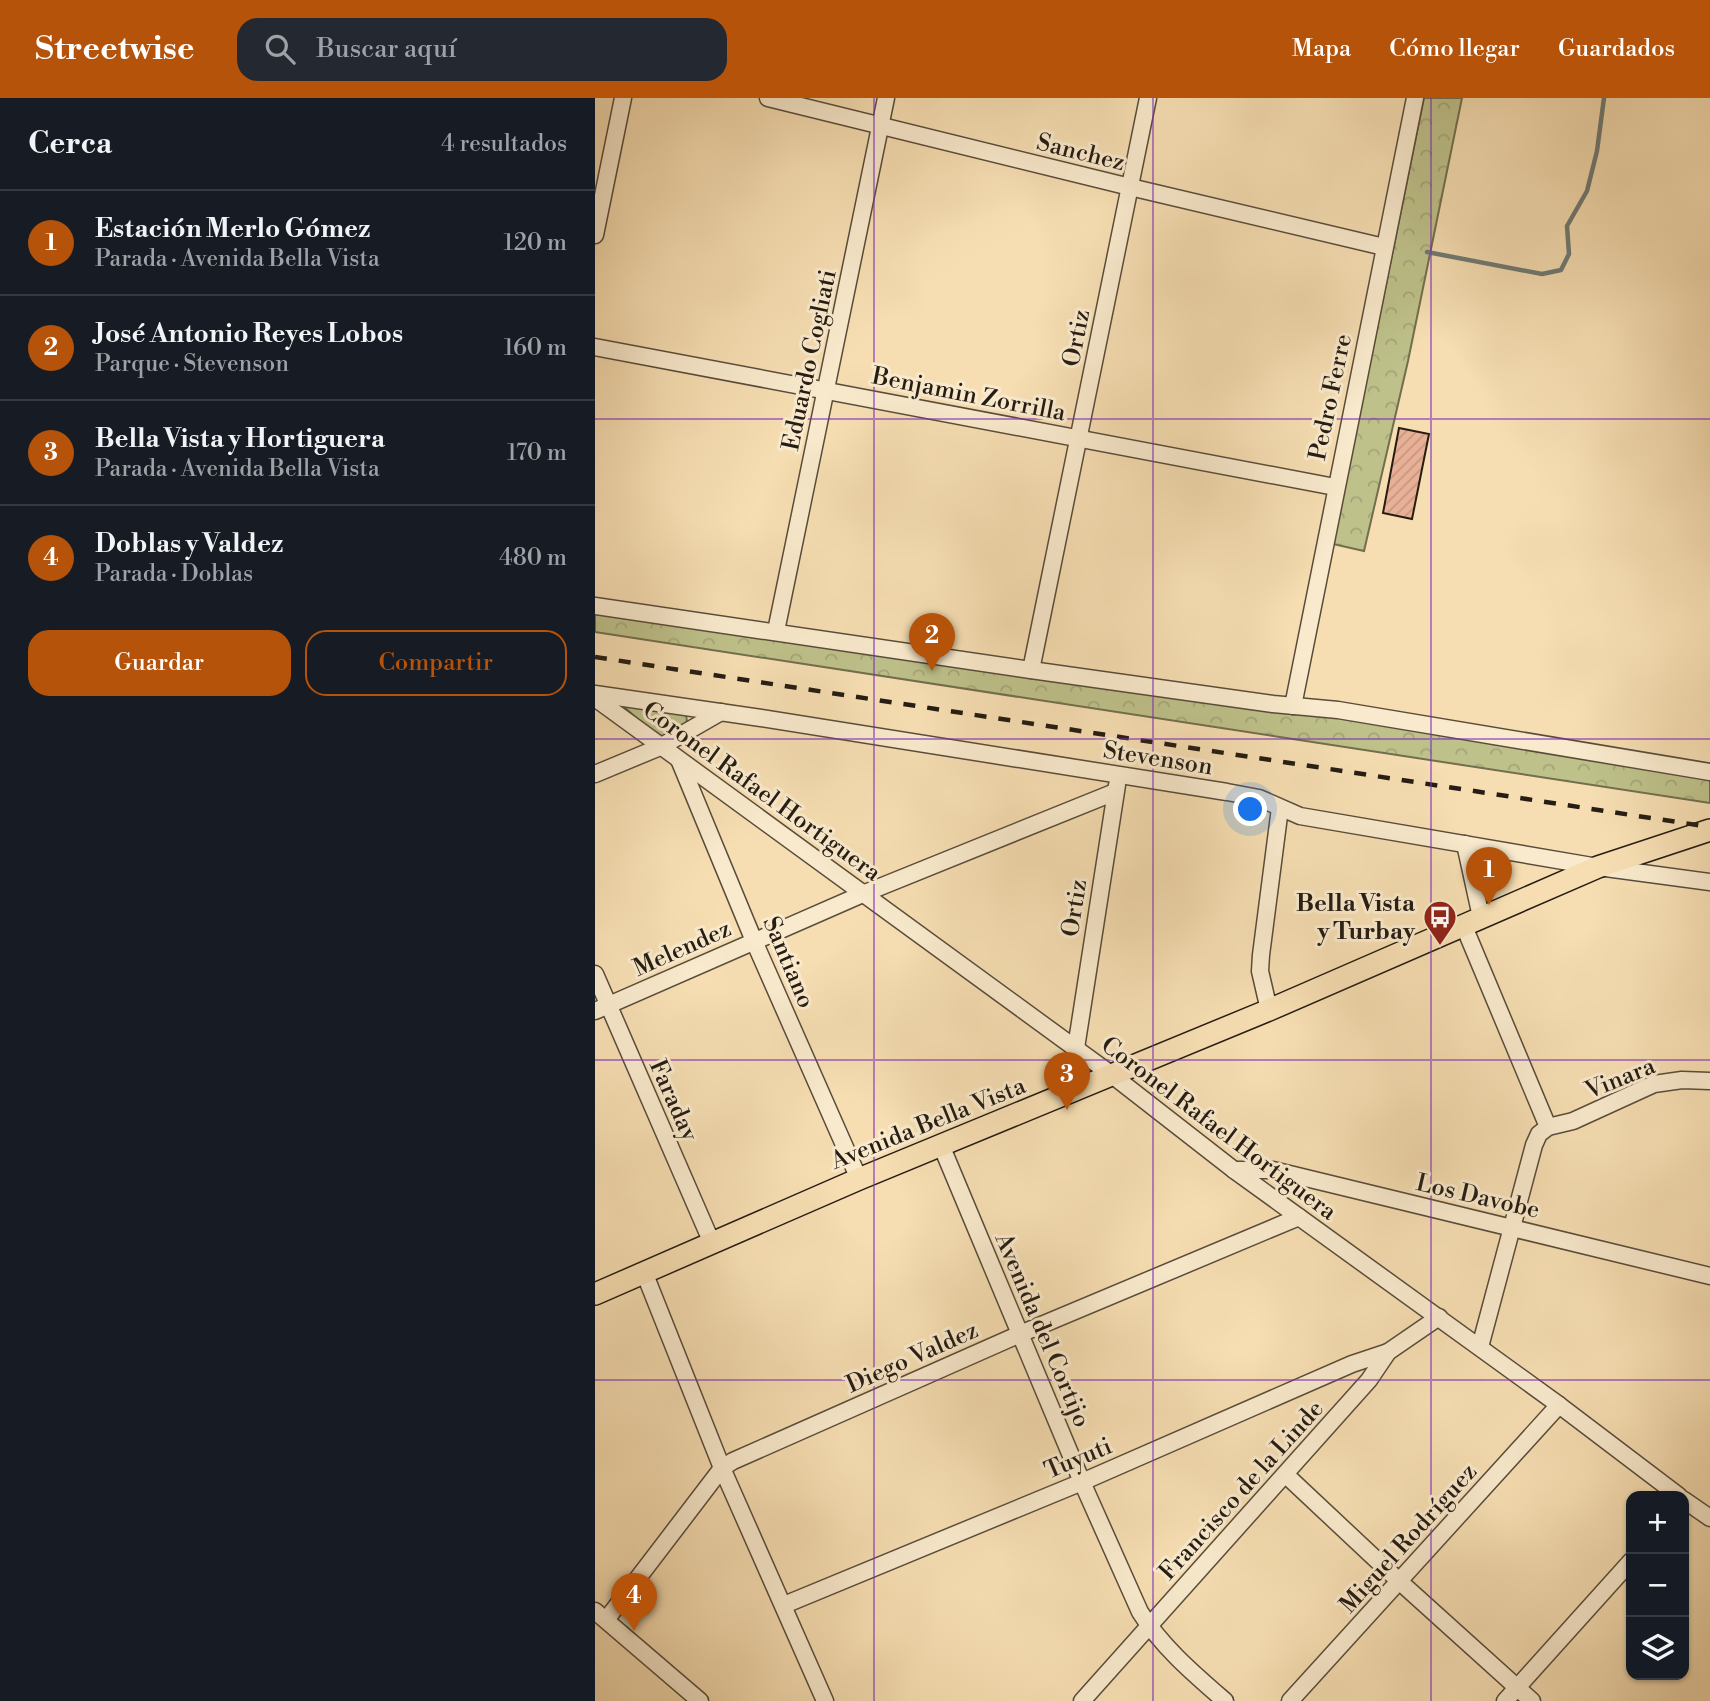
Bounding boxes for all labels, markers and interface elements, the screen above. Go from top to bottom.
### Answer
search box [237,18,727,81]
text: Streetwise [35,29,195,70]
icon: search [261,30,299,68]
text: Buscar aquí [317,33,457,65]
text: Mapa [1292,34,1351,64]
text: Cómo llegar [1389,34,1520,64]
text: Guardados [1558,34,1675,64]
text: Cerca [28,125,112,163]
street label: Sanchez [1033,128,1128,178]
text: 4 resultados [441,130,567,158]
text: Estación Merlo Gómez [95,213,370,245]
text: 1 [45,229,57,257]
text: 120 m [503,229,567,257]
text: Parada · Avenida Bella Vista [95,245,380,273]
street label: Eduardo Cogliati [776,267,844,453]
street label: Ortiz [1057,307,1097,369]
text: José Antonio Reyes Lobos [95,318,403,350]
street label: Pedro Ferre [1303,331,1359,463]
text: 2 [44,334,58,362]
text: 160 m [504,334,567,362]
text: Parque · Stevenson [95,350,289,378]
street label: Benjamin Zorrilla [868,361,1069,429]
text: Bella Vista y Hortiguera [95,423,385,455]
text: 3 [44,439,58,467]
text: 170 m [507,439,567,467]
text: Parada · Avenida Bella Vista [95,455,380,483]
text: Doblas y Valdez [95,528,283,560]
text: 4 [43,544,59,572]
text: 480 m [499,544,567,572]
text: Parada · Doblas [95,560,253,588]
pin: 2 [909,613,955,671]
button: Guardar [28,630,291,696]
button: Compartir [305,630,567,696]
street label: Coronel Rafael Hortiguera [636,695,887,889]
street label: Stevenson [1101,736,1215,782]
your location [1233,792,1267,826]
pin: 1 [1466,847,1512,905]
street label: Ortiz [1056,877,1094,939]
place label: Bella Vista y Turbay [1296,889,1416,947]
bus stop icon: Bella Vista y Turbay [1421,898,1459,947]
street label: Santiano [755,912,821,1013]
street label: Melendez [629,914,736,984]
street label: Coronel Rafael Hortiguera [1095,1030,1343,1228]
street label: Vinara [1580,1051,1660,1107]
pin: 3 [1044,1052,1090,1110]
street label: Faraday [642,1055,704,1146]
street label: Avenida Bella Vista [826,1071,1031,1177]
street label: Los Davobe [1413,1168,1543,1226]
street label: Avenida del Cortijo [987,1228,1097,1432]
street label: Diego Valdez [842,1315,983,1400]
street label: Francisco de la Linde [1153,1394,1331,1587]
street label: Tuyuti [1040,1431,1117,1486]
street label: Miguel Rodríguez [1334,1457,1484,1620]
map controls [1626,1491,1689,1680]
button: + [1626,1491,1689,1554]
button: − [1626,1554,1689,1617]
pin: 4 [611,1573,657,1631]
button: layers [1626,1617,1689,1680]

